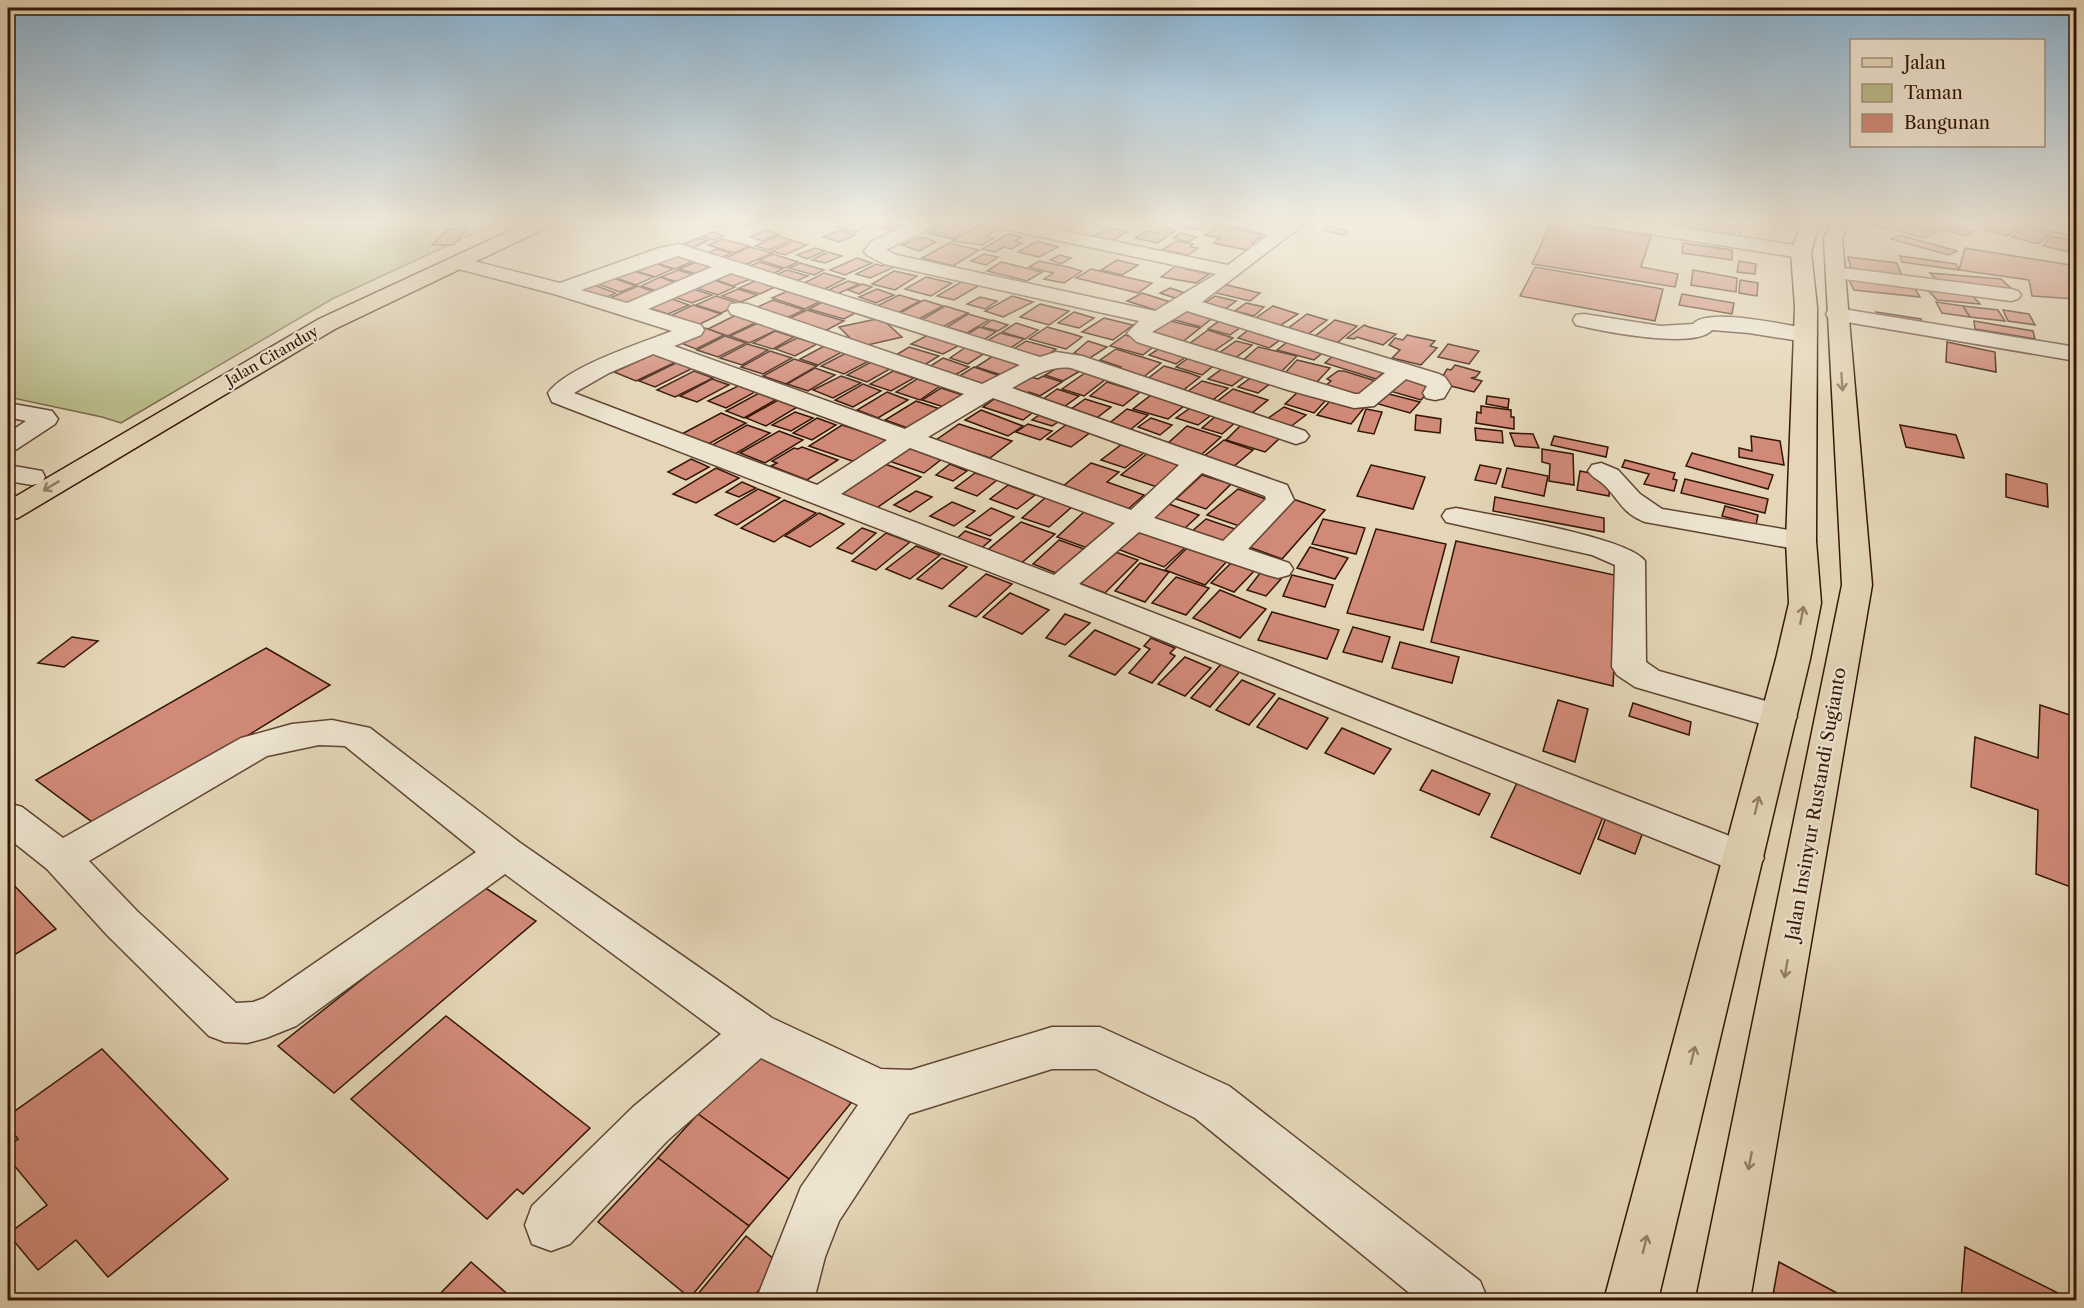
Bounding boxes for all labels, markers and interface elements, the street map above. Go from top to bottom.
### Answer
legend [1850,39,2045,147]
text: Jalan [1901,52,1946,74]
text: Taman [1904,82,1963,104]
text: Bangunan [1904,112,1990,134]
street label: Jalan Citanduy [220,321,322,391]
one-way arrow [1837,372,1848,392]
one-way arrow [43,480,60,492]
one-way arrow [1797,606,1808,626]
street label: Jalan Insinyur Rustandi Sugianto [1781,666,1851,945]
one-way arrow [1751,796,1763,815]
one-way arrow [1780,959,1791,978]
one-way arrow [1688,1046,1700,1065]
one-way arrow [1744,1151,1755,1170]
one-way arrow [1640,1235,1651,1254]

